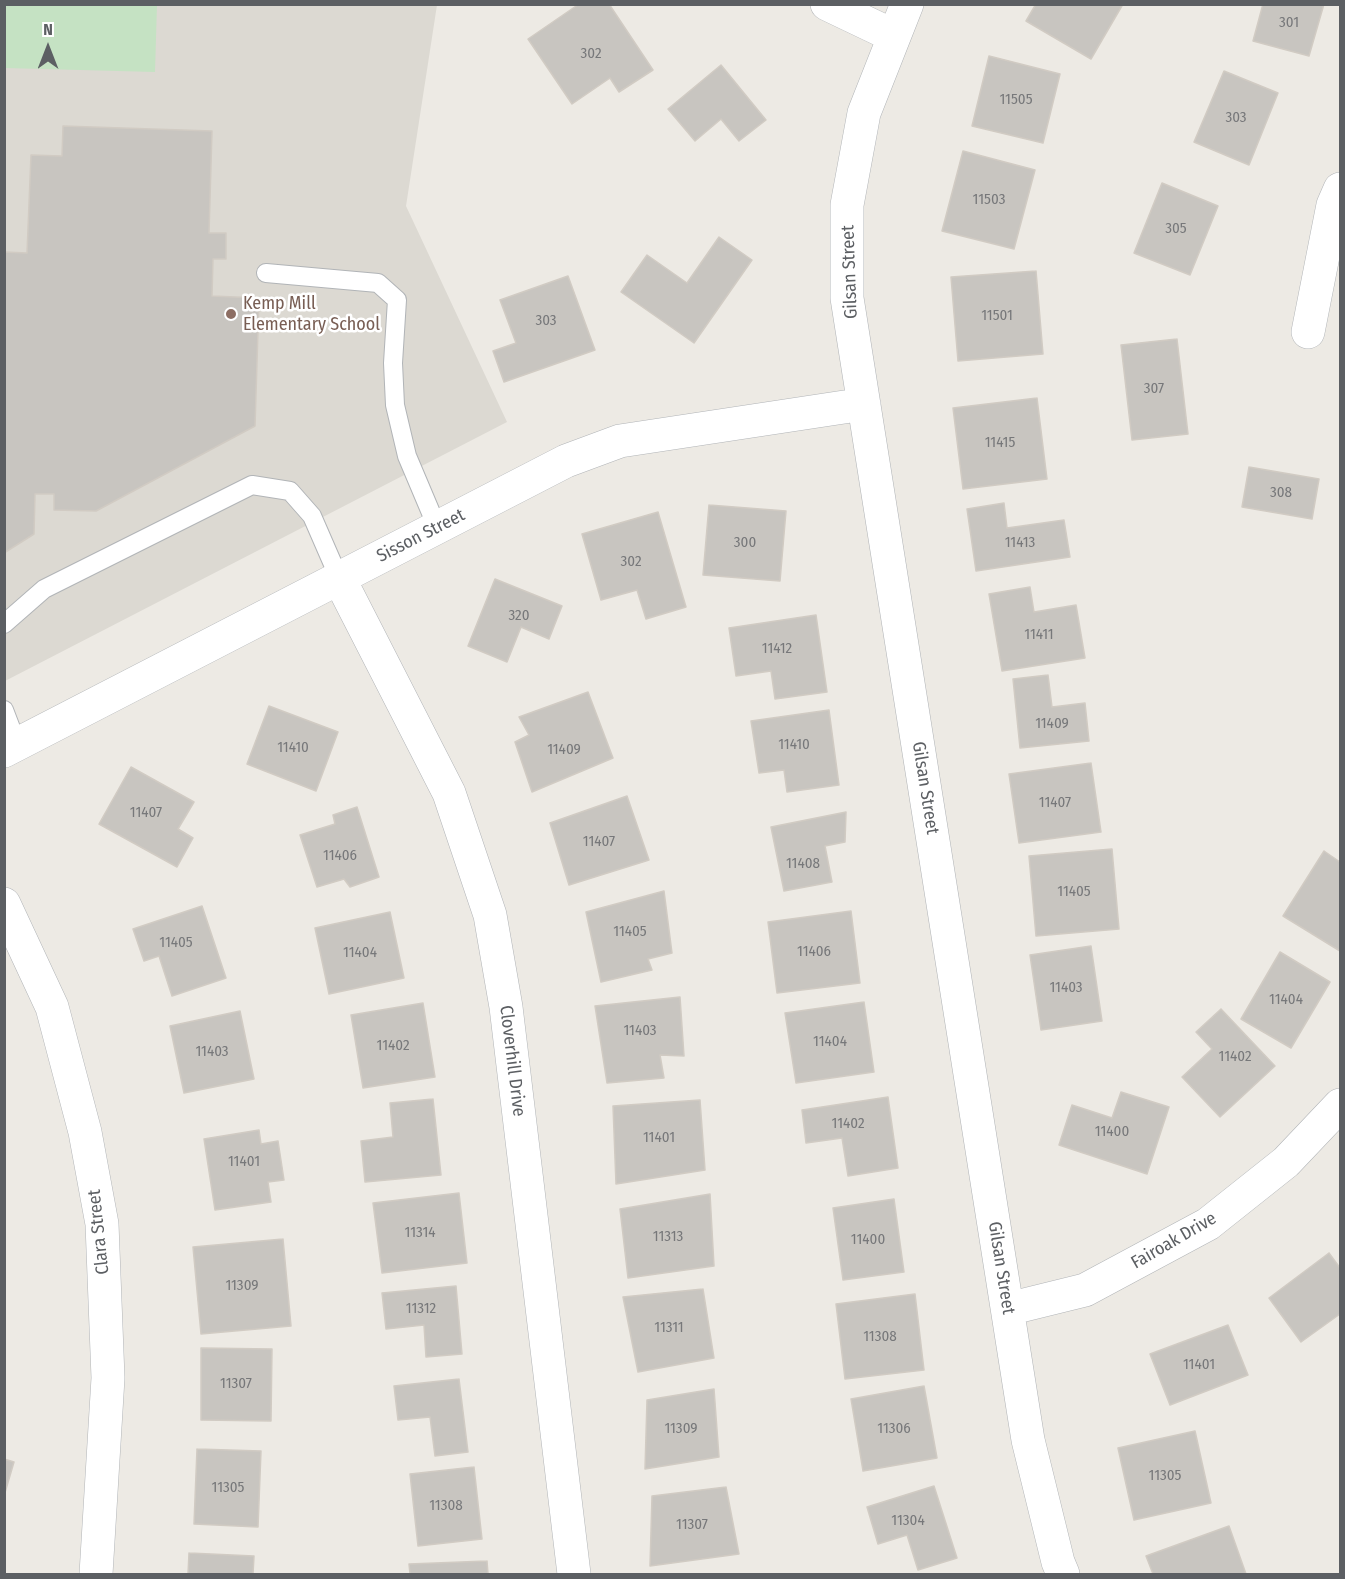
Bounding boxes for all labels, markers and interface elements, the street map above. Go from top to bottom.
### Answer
house number: 301 [1279,14,1299,32]
north arrow [18,18,78,78]
text: N [43,20,53,39]
house number: 302 [580,45,602,63]
house number: 11505 [999,91,1033,109]
house number: 303 [1225,109,1247,127]
house number: 11503 [973,191,1005,209]
house number: 305 [1165,220,1187,238]
street label: Gilsan Street [838,225,862,319]
place label: Kemp Mill Elementary School [243,293,380,336]
marker: Kemp Mill Elementary School [224,307,238,321]
house number: 11501 [981,307,1013,325]
house number: 303 [535,312,557,330]
house number: 307 [1144,380,1164,398]
house number: 11415 [985,434,1015,452]
house number: 308 [1270,484,1292,502]
street label: Sisson Street [373,505,469,567]
house number: 300 [734,534,756,552]
house number: 11413 [1005,534,1035,552]
house number: 302 [620,553,642,571]
house number: 320 [508,607,530,625]
house number: 11411 [1024,626,1054,644]
house number: 11412 [762,640,792,658]
house number: 11409 [1035,715,1069,733]
house number: 11410 [778,736,810,754]
house number: 11410 [277,739,309,757]
street label: Gilsan Street [907,740,943,836]
house number: 11409 [547,741,581,759]
house number: 11407 [1039,794,1071,812]
house number: 11407 [130,804,162,822]
house number: 11407 [583,833,615,851]
house number: 11406 [323,847,357,865]
house number: 11408 [786,855,820,873]
house number: 11405 [1057,883,1091,901]
house number: 11405 [613,923,647,941]
house number: 11405 [159,934,193,952]
house number: 11406 [797,943,831,961]
house number: 11404 [343,944,377,962]
house number: 11403 [1049,979,1083,997]
house number: 11404 [1269,991,1303,1009]
street label: Cloverhill Drive [494,1004,530,1118]
house number: 11403 [623,1022,657,1040]
house number: 11404 [813,1033,847,1051]
house number: 11402 [376,1037,410,1055]
house number: 11403 [195,1043,229,1061]
house number: 11402 [1218,1048,1252,1066]
house number: 11402 [831,1115,865,1133]
house number: 11400 [1095,1123,1129,1141]
house number: 11401 [643,1129,675,1147]
house number: 11401 [228,1153,260,1171]
street label: Clara Street [84,1188,114,1276]
street label: Fairoak Drive [1128,1208,1220,1274]
street label: Gilsan Street [983,1220,1019,1316]
house number: 11314 [404,1224,436,1242]
house number: 11313 [653,1228,683,1246]
house number: 11400 [851,1231,885,1249]
house number: 11309 [225,1277,259,1295]
house number: 11312 [406,1300,436,1318]
house number: 11311 [654,1319,684,1337]
house number: 11308 [863,1328,897,1346]
house number: 11401 [1183,1356,1215,1374]
house number: 11307 [220,1375,252,1393]
house number: 11309 [664,1420,698,1438]
house number: 11306 [877,1420,911,1438]
house number: 11305 [1149,1467,1181,1485]
house number: 11305 [212,1479,244,1497]
house number: 11308 [429,1497,463,1515]
house number: 11304 [891,1512,925,1530]
house number: 11307 [676,1516,708,1534]

